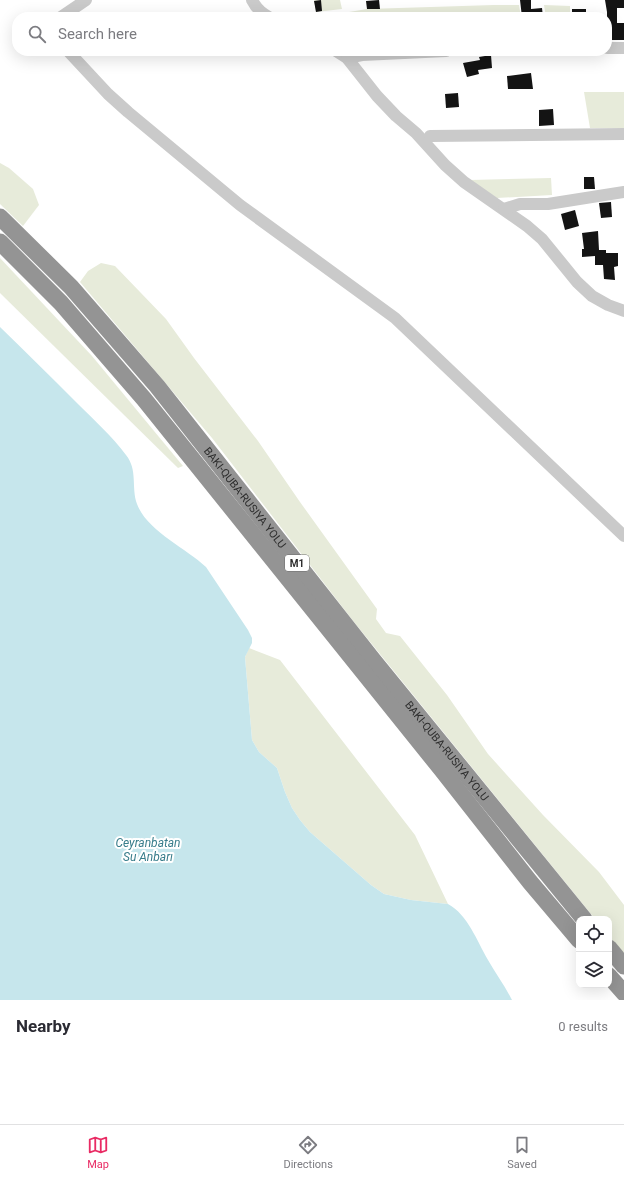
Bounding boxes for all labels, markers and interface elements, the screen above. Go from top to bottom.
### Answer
search box [12,12,612,56]
icon: search [26,23,48,45]
text: Search here [58,25,137,43]
street label: BAKI-QUBA-RUSIYA YOLU [201,445,289,551]
road number: M1 [285,555,309,571]
street label: BAKI-QUBA-RUSIYA YOLU [403,698,492,803]
water label: Ceyranbatan Su Anbarı [115,836,181,864]
map controls [576,916,612,988]
button: locate [576,916,612,952]
button: layers [576,952,612,988]
text: Nearby [16,1016,71,1036]
text: 0 results [558,1019,608,1034]
tab: Map [87,1134,109,1171]
tab: Directions [283,1134,333,1171]
tab: Saved [507,1134,537,1171]

